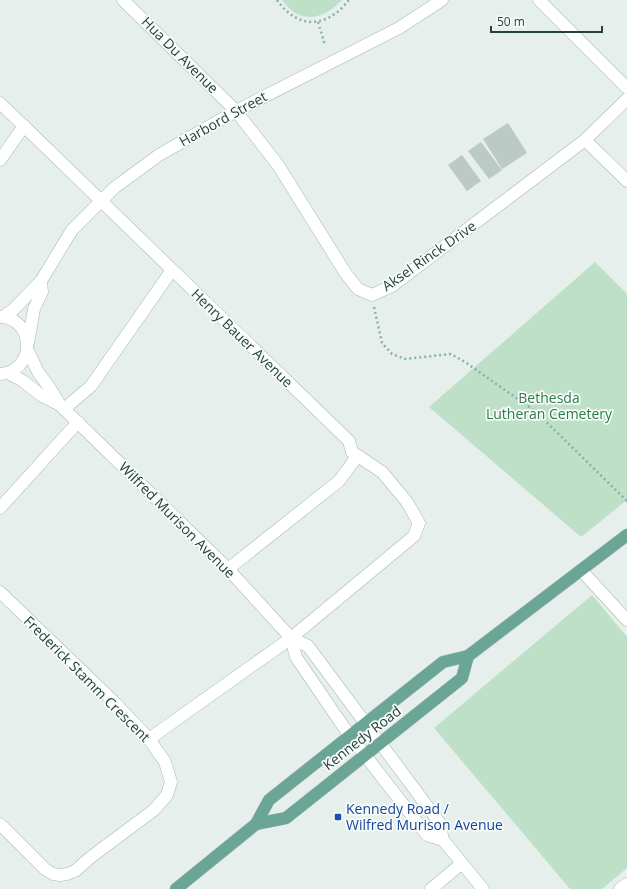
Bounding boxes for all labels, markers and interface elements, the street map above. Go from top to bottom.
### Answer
scale bar [491,8,602,34]
street label: Hua Du Avenue [138,12,223,97]
text: 50 m [497,13,525,30]
street label: Harbord Street [175,87,270,151]
street label: Aksel Rinck Drive [378,216,480,295]
street label: Henry Bauer Avenue [187,284,297,391]
park label: Bethesda Lutheran Cemetery [486,388,613,423]
street label: Wilfred Murison Avenue [115,457,240,582]
street label: Frederick Stamm Crescent [20,611,155,746]
street label: Kennedy Road [319,701,405,774]
place label: Kennedy Road / Wilfred Murison Avenue [346,799,503,834]
marker: Kennedy Road / Wilfred Murison Avenue [333,812,343,822]

